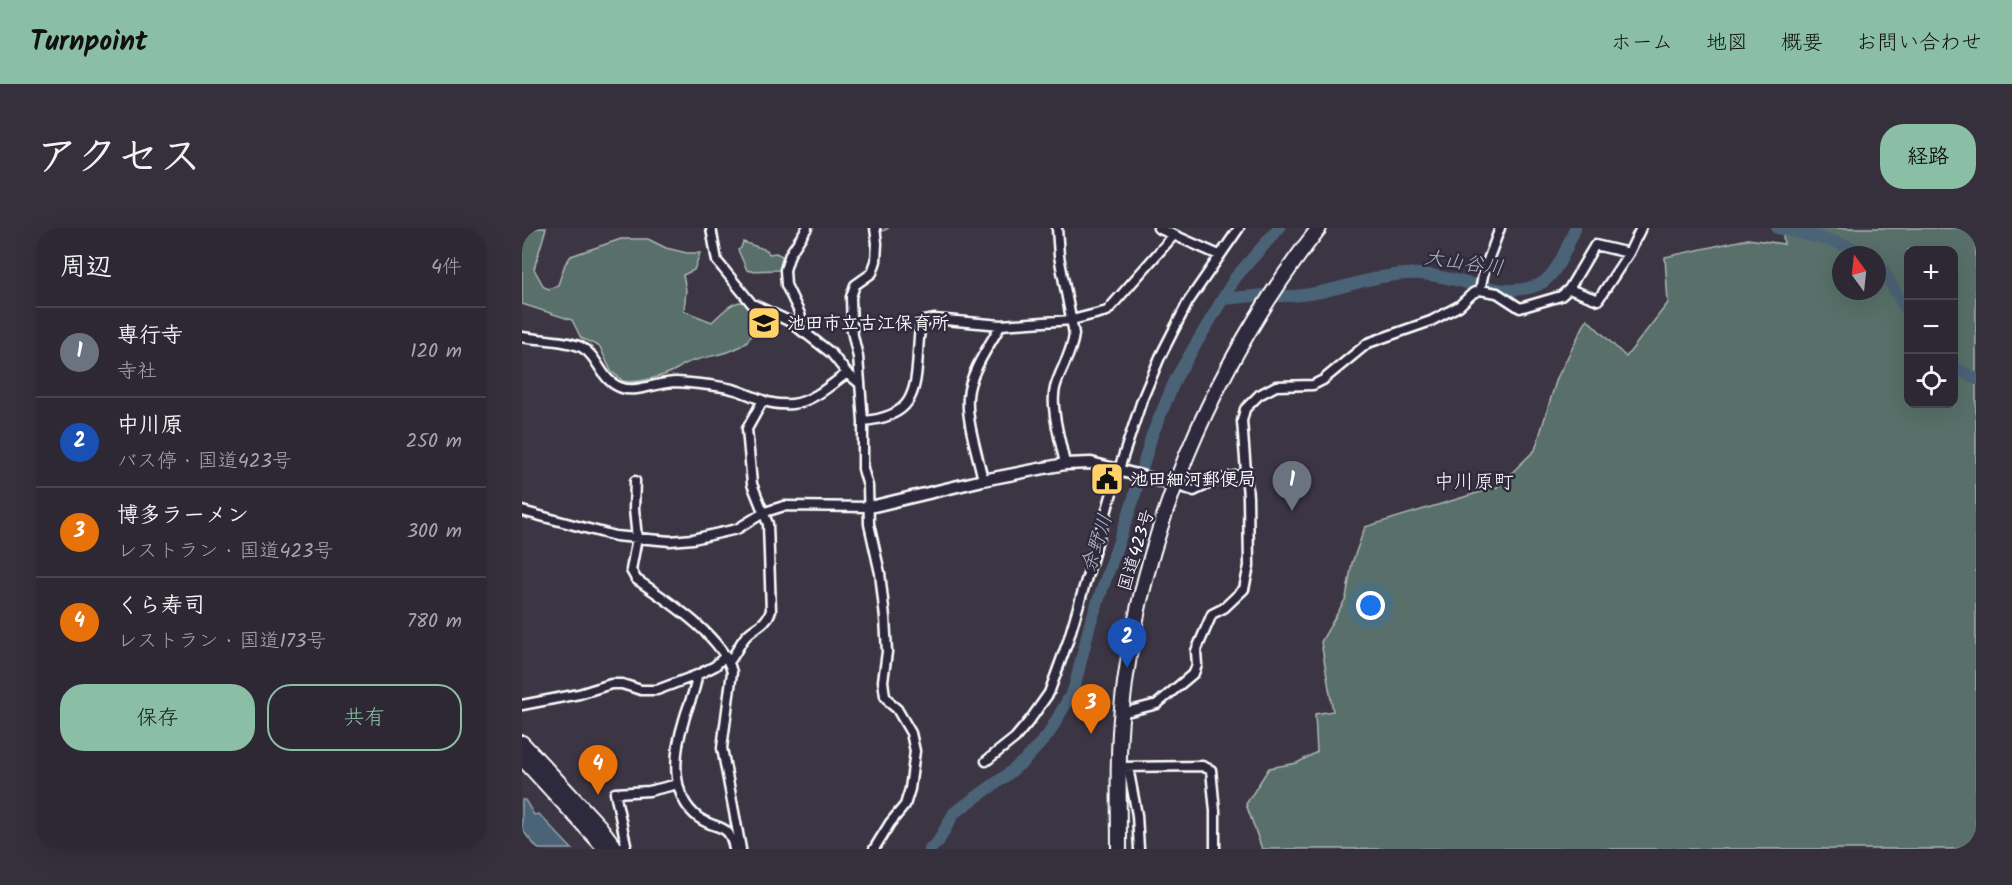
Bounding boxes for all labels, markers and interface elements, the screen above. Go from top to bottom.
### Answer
text: Turnpoint [30,20,148,65]
text: ホーム [1611,27,1673,60]
text: 地図 [1706,27,1748,60]
text: 概要 [1781,27,1823,60]
text: お問い合わせ [1856,27,1982,60]
button: 経路 [1880,124,1976,189]
text: アクセス [36,125,201,192]
water label: 大山谷川 [1422,243,1506,285]
north arrow [1832,246,1886,300]
map controls [1904,246,1958,408]
button: + [1904,246,1958,300]
text: 周辺 [60,247,112,289]
text: 4件 [431,252,462,284]
button: − [1904,300,1958,354]
school or university icon: 池田市立古江保育所 [746,305,782,341]
place label: 池田市立古江保育所 [787,310,949,339]
text: 専行寺 [117,319,183,354]
text: 1 [76,336,83,368]
text: 120 m [410,336,462,368]
button: locate [1904,354,1958,408]
text: 寺社 [117,356,157,388]
text: 中川原 [117,409,183,444]
text: 2 [74,426,85,458]
text: 250 m [406,426,462,458]
text: バス停 · 国道423号 [117,446,292,478]
public building icon: 池田細河郵便局 [1089,461,1125,497]
pin: 1 [1272,462,1312,511]
place label: 池田細河郵便局 [1130,466,1256,495]
district label: 中川原町 [1434,467,1514,499]
text: 博多ラーメン [117,499,249,534]
street label: 国道423号 [1111,506,1164,595]
water label: 余野川 [1073,510,1122,577]
text: 3 [74,516,85,548]
text: 300 m [407,516,462,548]
text: レストラン · 国道423号 [117,536,333,568]
text: くら寿司 [117,589,205,624]
your location [1356,591,1385,620]
text: 4 [74,606,85,638]
text: 780 m [407,606,462,638]
pin: 2 [1108,618,1146,668]
text: レストラン · 国道173号 [117,626,326,658]
button: 保存 [60,684,255,751]
button: 共有 [267,684,462,751]
pin: 3 [1072,684,1110,734]
pin: 4 [578,746,618,795]

